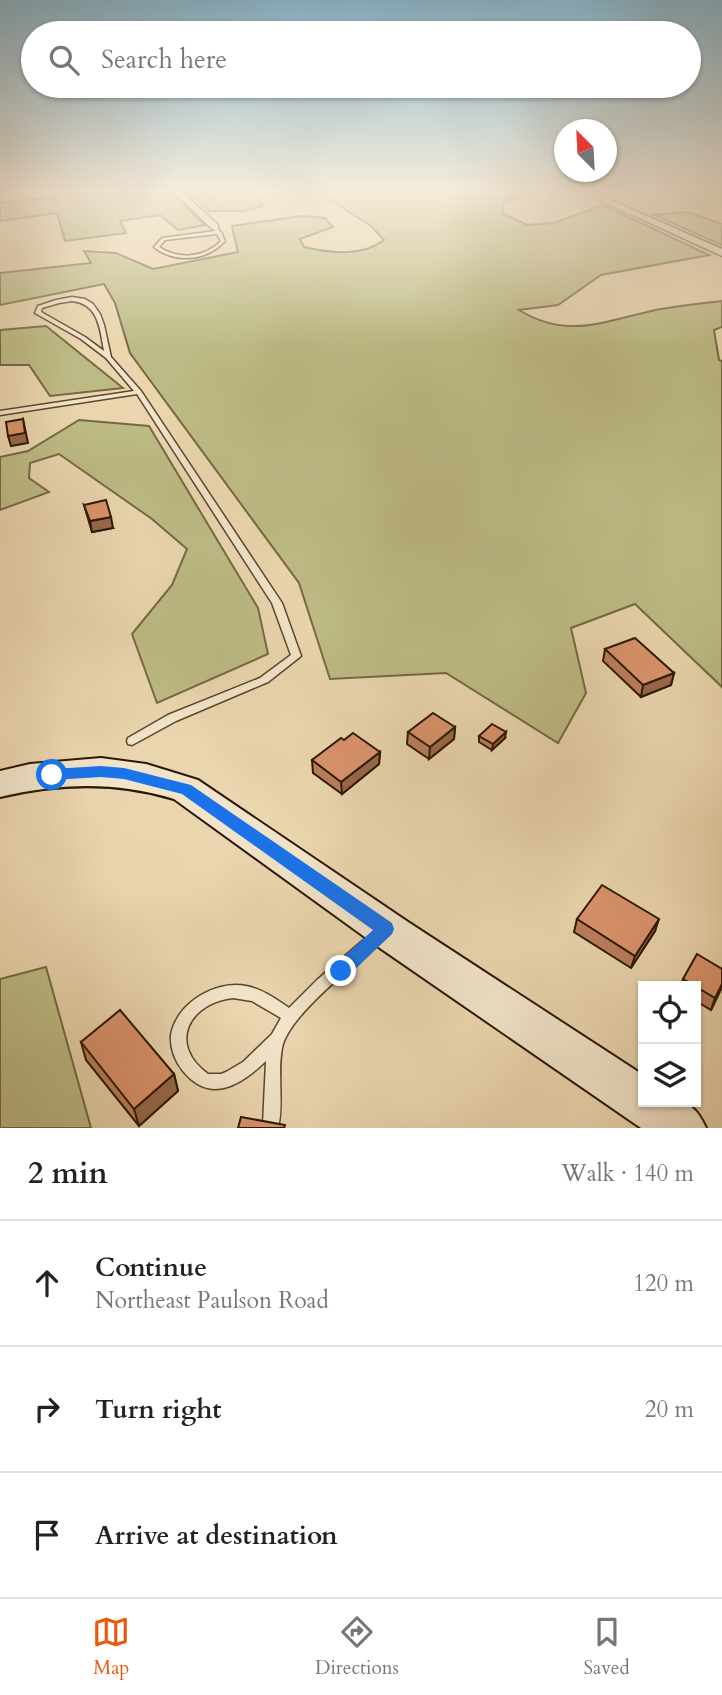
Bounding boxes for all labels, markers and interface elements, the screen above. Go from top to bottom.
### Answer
search box [21,21,701,98]
icon: search [45,41,83,79]
text: Search here [101,42,227,77]
north arrow [554,119,617,182]
route start [36,759,67,790]
route end [325,955,356,986]
map controls [638,981,701,1107]
button: locate [638,981,701,1044]
button: layers [638,1044,701,1107]
text: 2 min [28,1153,108,1194]
text: Walk · 140 m [561,1158,694,1189]
text: Continue [95,1250,207,1285]
icon: ahead [28,1264,66,1302]
text: 120 m [633,1268,694,1299]
text: Northeast Paulson Road [95,1285,329,1316]
icon: right [28,1390,66,1428]
text: Turn right [95,1392,222,1427]
text: 20 m [645,1394,694,1425]
icon: arrive [28,1516,66,1554]
text: Arrive at destination [95,1518,338,1553]
tab: Map [92,1613,130,1681]
tab: Directions [315,1613,399,1681]
tab: Saved [584,1613,630,1681]

